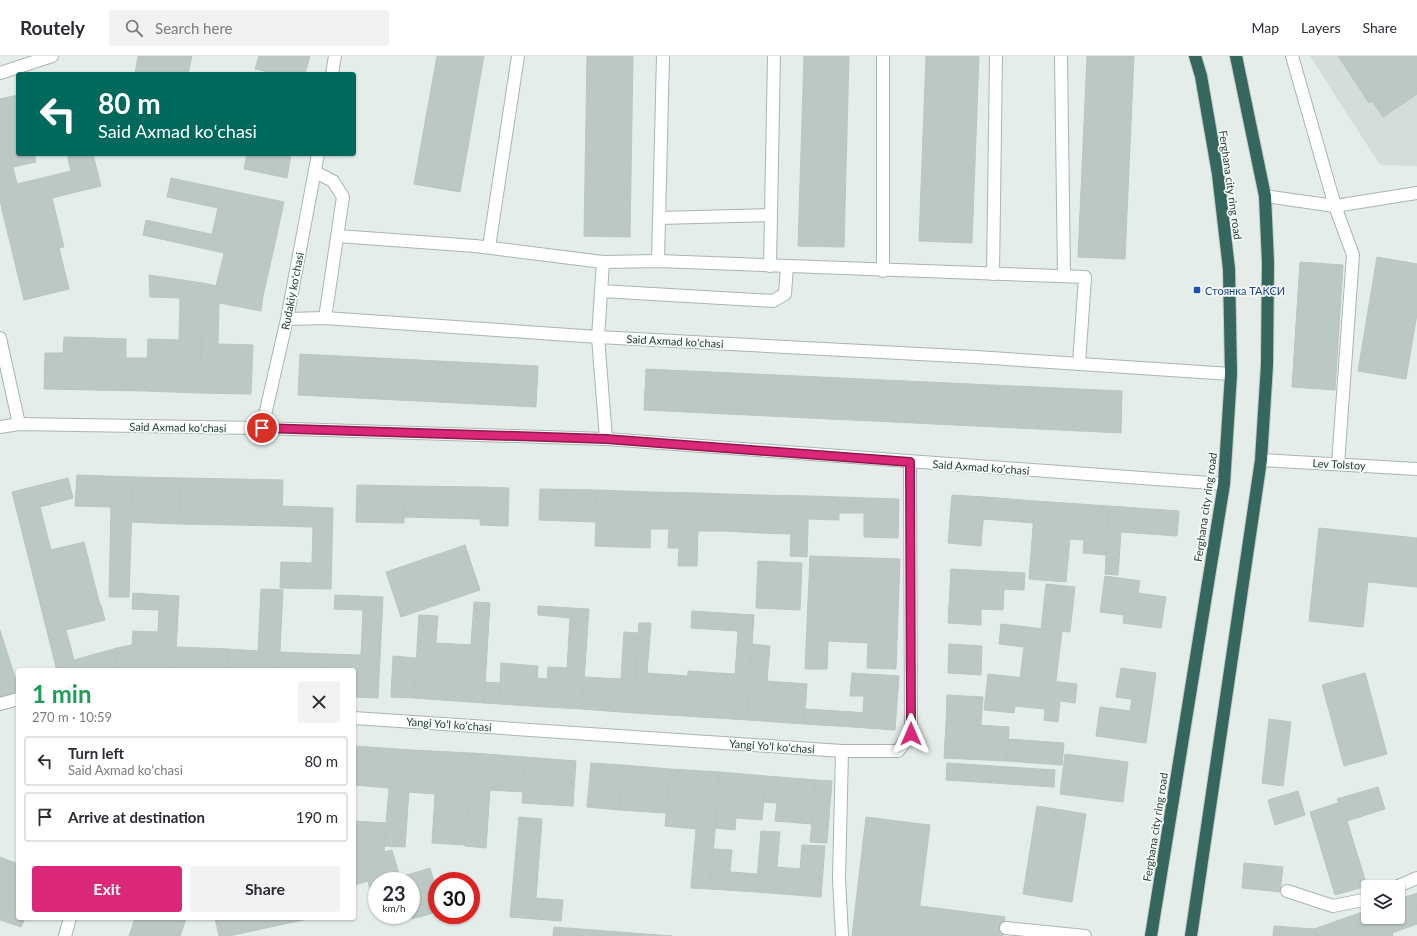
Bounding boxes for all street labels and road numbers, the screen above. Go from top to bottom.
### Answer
street label: Ferghana city ring road [1217,130,1245,240]
street label: Rudakiy koʻchasi [278,251,306,331]
street label: Said Axmad koʻchasi [626,332,724,350]
street label: Said Axmad koʻchasi [129,420,227,434]
street label: Ferghana city ring road [1191,452,1219,562]
street label: Lev Tolstoy [1312,456,1366,472]
street label: Said Axmad koʻchasi [932,457,1030,477]
street label: Yangi Yoʻl koʻchasi [406,715,493,733]
street label: Yangi Yoʻl koʻchasi [729,737,816,755]
street label: Ferghana city ring road [1140,772,1170,882]

